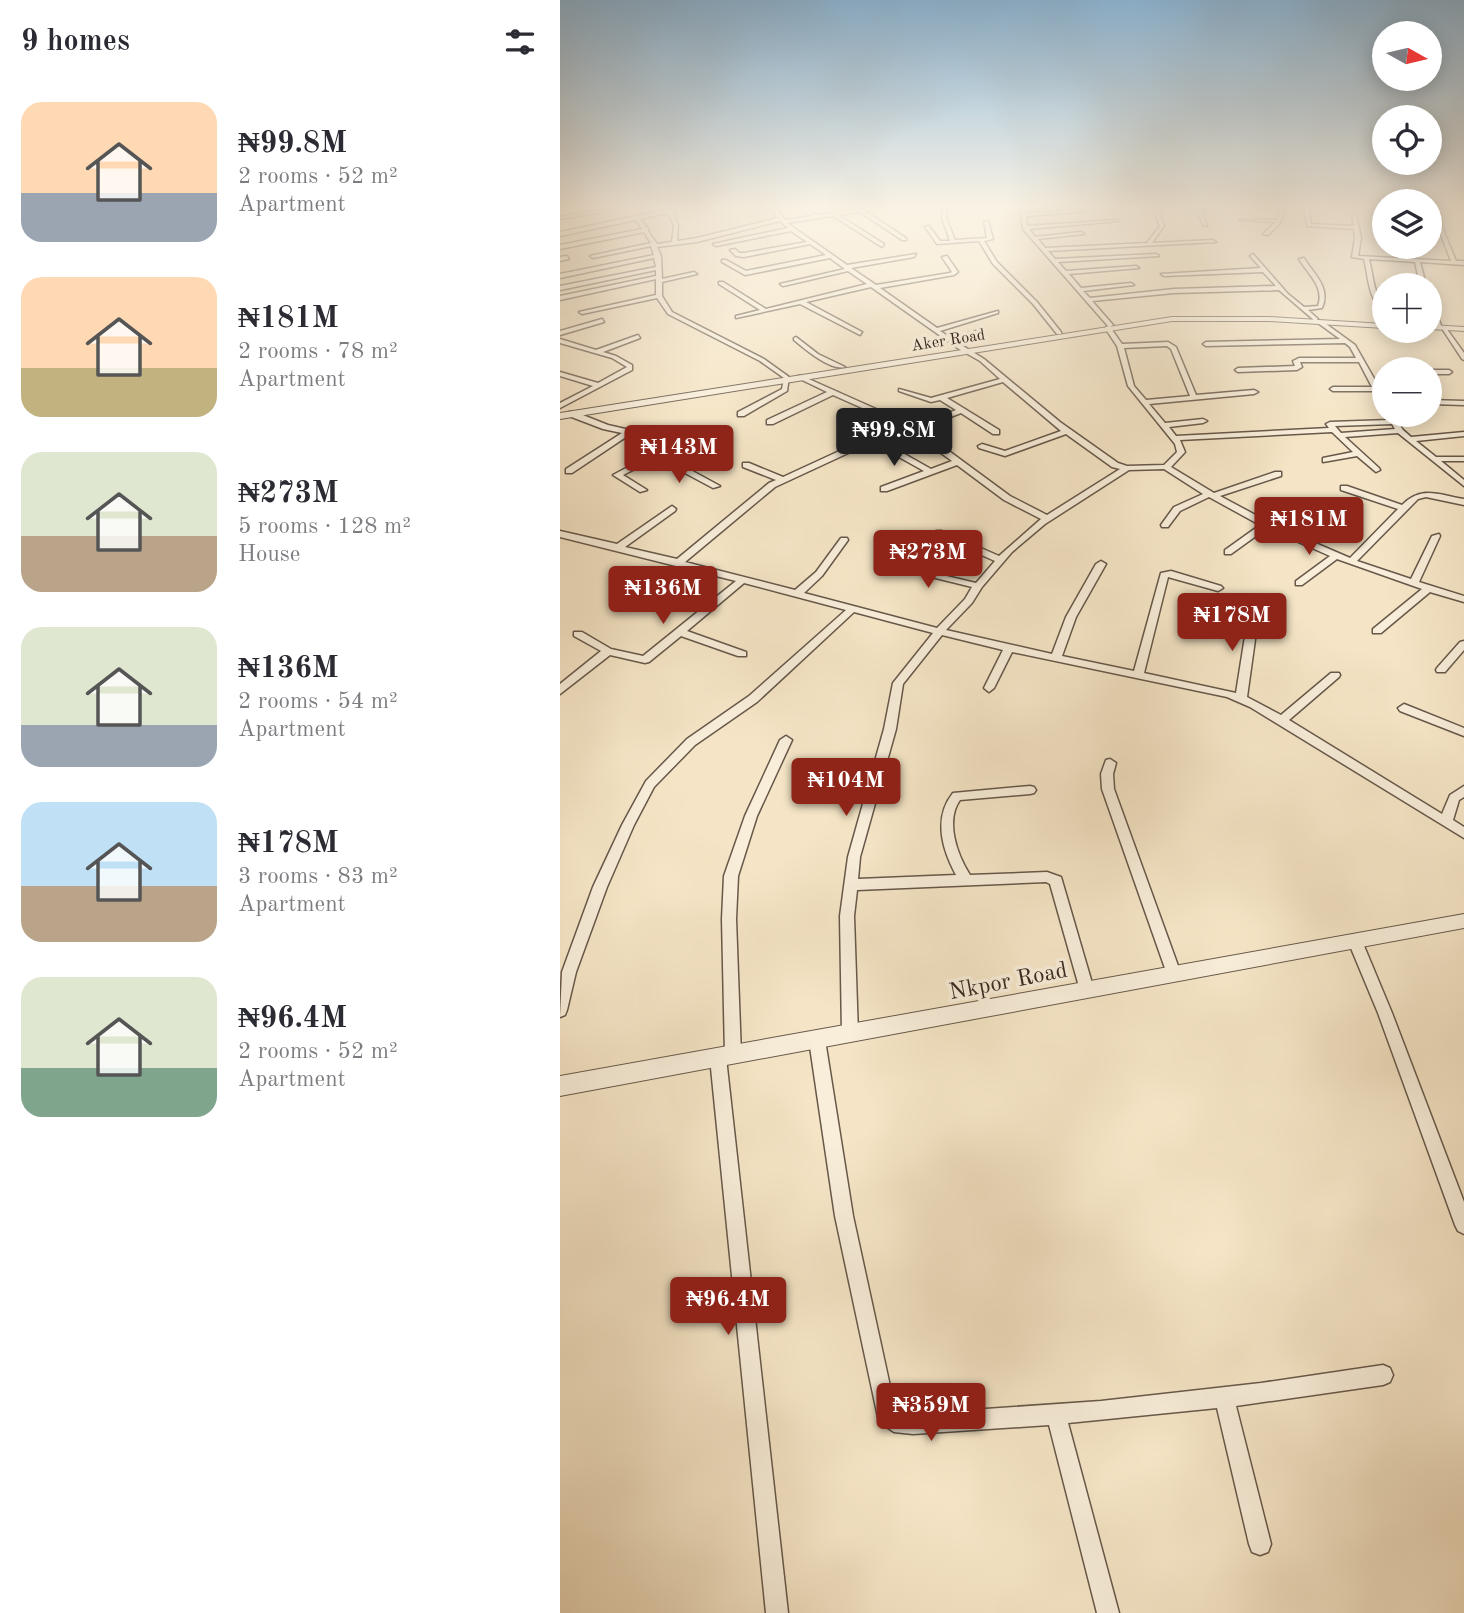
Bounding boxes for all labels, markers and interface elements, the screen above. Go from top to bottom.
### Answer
north arrow [1372,21,1442,91]
map controls [1372,21,1442,427]
icon: filters [501,23,539,61]
text: 9 homes [21,27,130,57]
button: locate [1372,105,1442,175]
text: ₦99.8M [238,129,347,159]
icon: home [77,130,161,214]
text: 2 rooms · 52 m² [238,165,398,188]
button: layers [1372,189,1442,259]
text: Apartment [238,193,346,216]
button: + [1372,273,1442,343]
text: ₦181M [238,304,339,334]
icon: home [77,305,161,389]
street label: Aker Road [910,327,986,355]
text: 2 rooms · 78 m² [238,340,398,363]
button: − [1372,357,1442,427]
text: Apartment [238,368,346,391]
pin: ₦99.8M [837,408,951,468]
text: ₦99.8M [852,419,936,442]
pin: ₦143M [630,426,728,485]
text: ₦143M [640,436,718,459]
text: ₦273M [238,479,339,509]
icon: home [77,480,161,564]
pin: ₦181M [1260,498,1358,557]
text: ₦181M [1270,508,1348,531]
text: 5 rooms · 128 m² [238,515,411,538]
pin: ₦273M [879,530,977,590]
text: ₦273M [889,541,967,564]
text: House [238,543,300,566]
pin: ₦136M [614,566,712,626]
text: ₦136M [624,577,702,600]
pin: ₦178M [1183,594,1281,653]
text: ₦178M [1193,604,1271,627]
text: ₦136M [238,654,339,684]
icon: home [77,655,161,739]
text: 2 rooms · 54 m² [238,690,398,713]
text: Apartment [238,718,346,741]
pin: ₦104M [797,758,895,818]
text: ₦104M [807,769,885,792]
text: ₦178M [238,829,339,859]
icon: home [77,830,161,914]
text: 3 rooms · 83 m² [238,865,398,888]
text: Apartment [238,893,346,916]
street label: Nkpor Road [947,959,1069,1004]
text: ₦96.4M [238,1004,347,1034]
icon: home [77,1005,161,1089]
text: 2 rooms · 52 m² [238,1040,398,1063]
text: Apartment [238,1068,346,1091]
pin: ₦96.4M [671,1278,785,1337]
text: ₦96.4M [686,1288,770,1311]
pin: ₦359M [882,1384,980,1443]
text: ₦359M [892,1394,970,1417]

